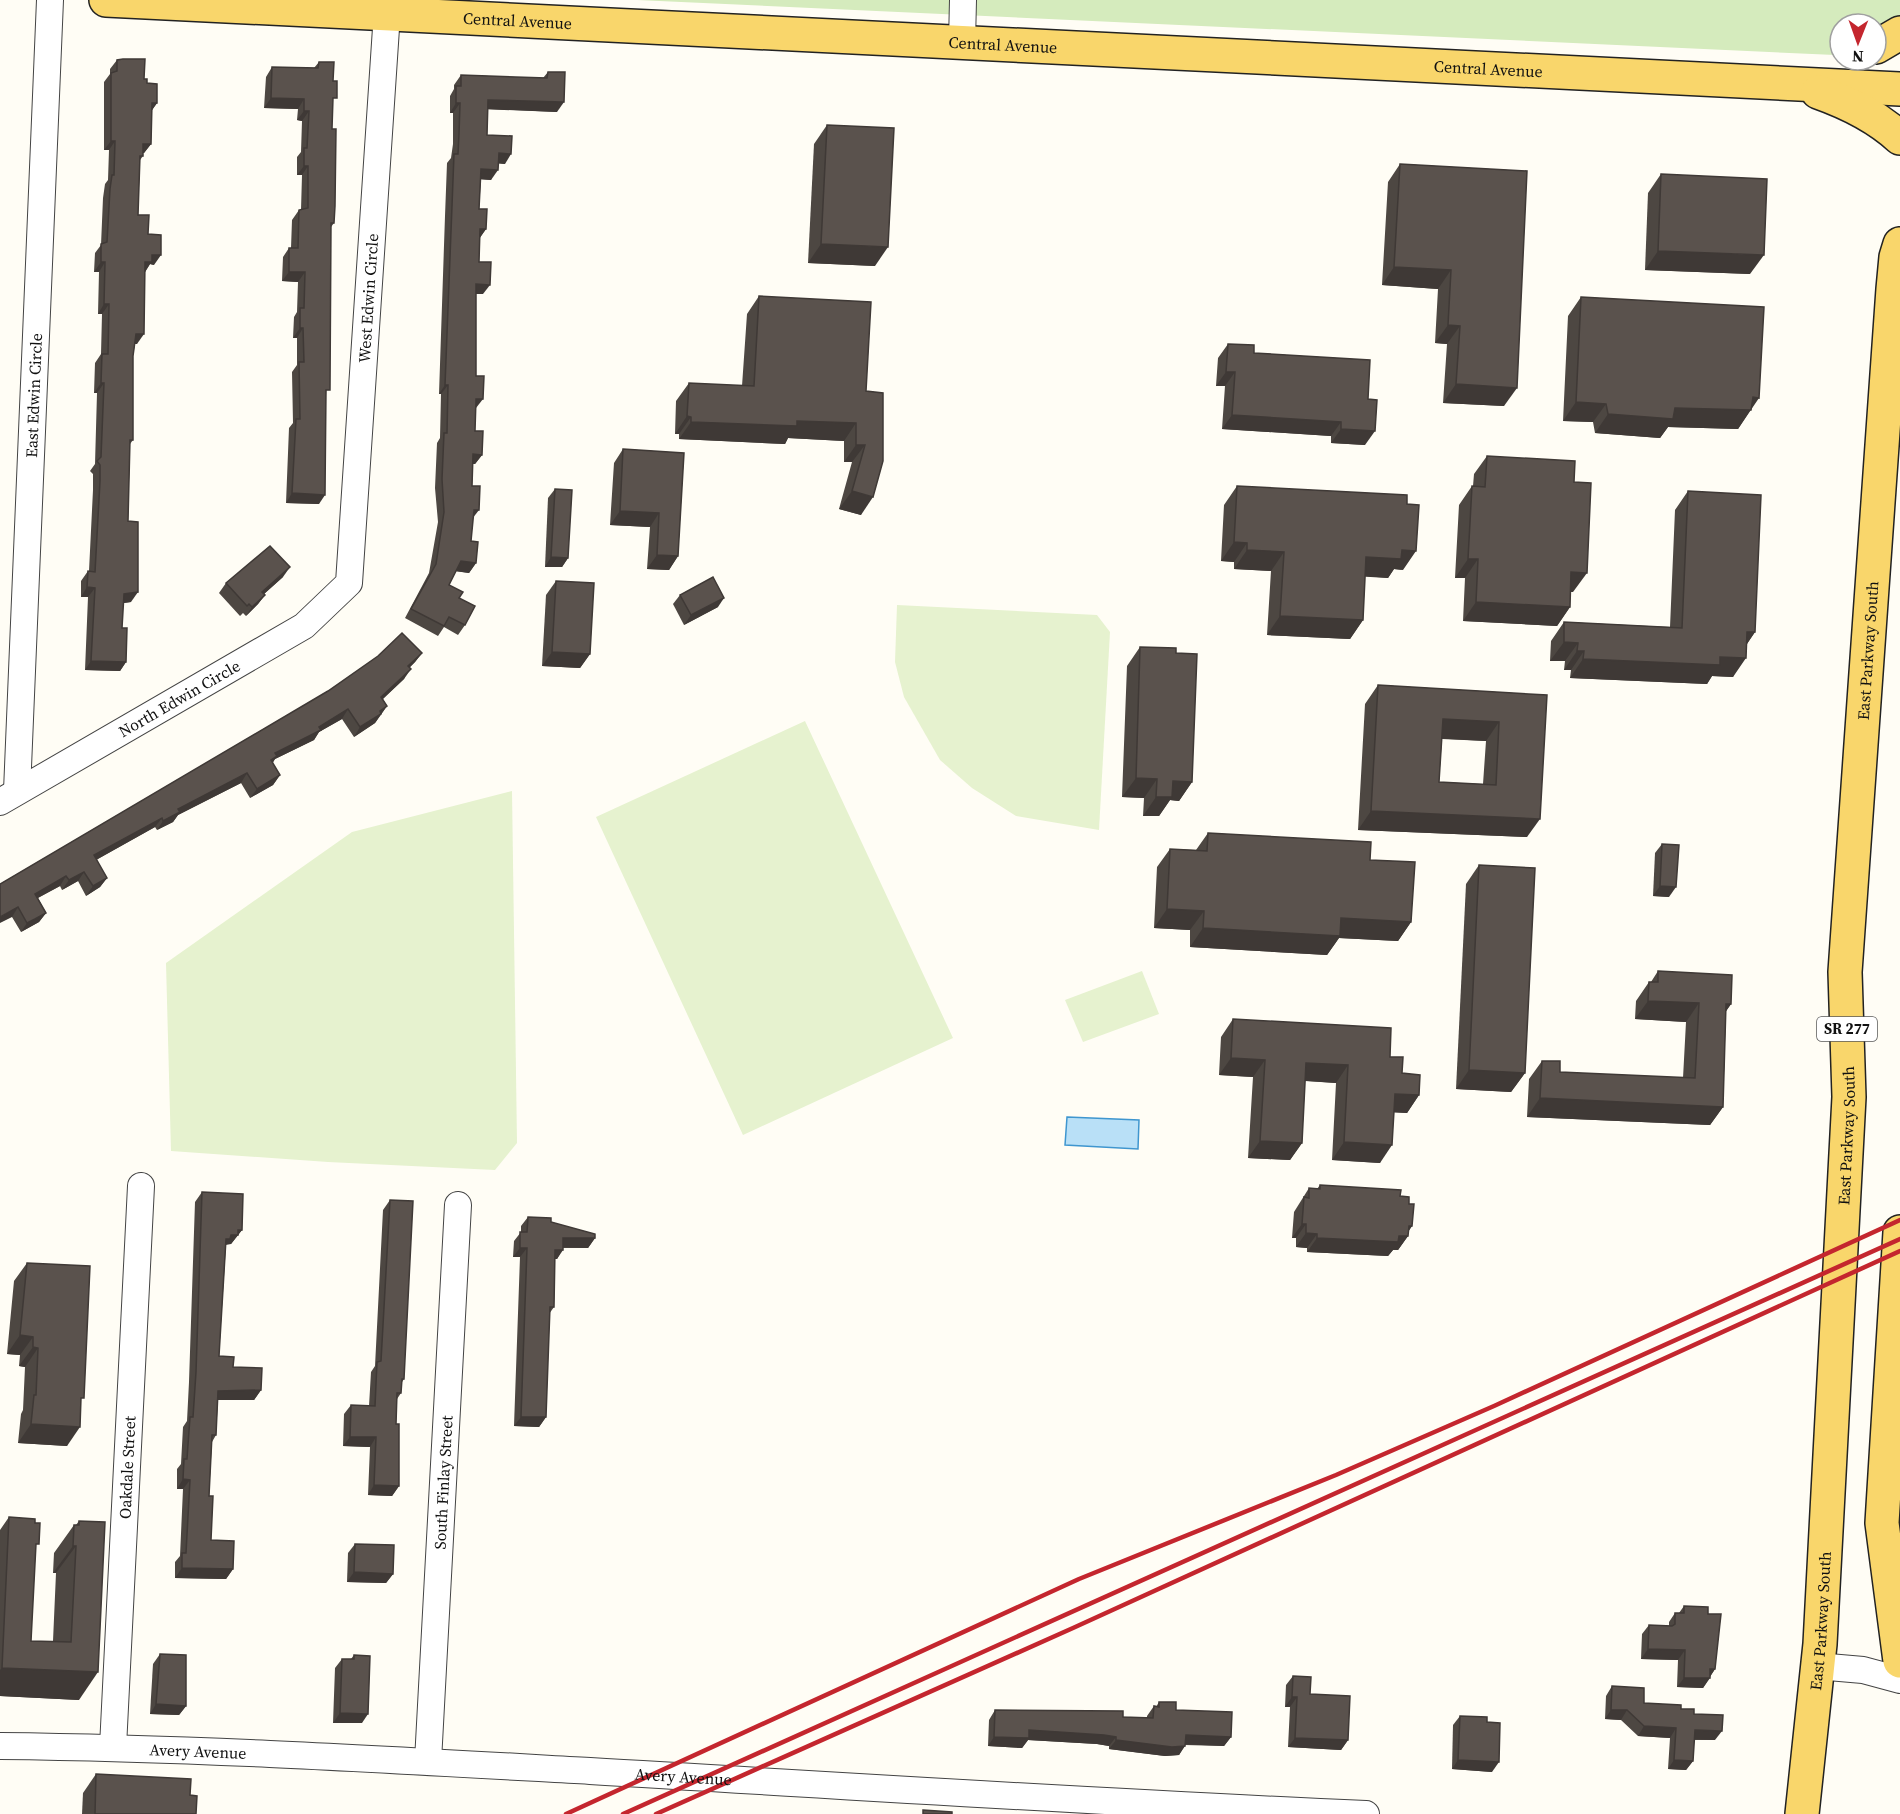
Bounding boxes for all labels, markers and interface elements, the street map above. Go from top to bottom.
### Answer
street label: Central Avenue [463,7,572,34]
north arrow [1828,12,1888,72]
street label: Central Avenue [948,31,1058,58]
text: N [1851,46,1864,68]
street label: Central Avenue [1433,55,1543,82]
street label: West Edwin Circle [353,233,383,363]
street label: East Edwin Circle [20,333,47,458]
street label: East Parkway South [1852,580,1883,721]
street label: North Edwin Circle [114,654,244,742]
road number: SR 277 [1817,1017,1877,1041]
street label: East Parkway South [1832,1065,1860,1206]
street label: South Finlay Street [428,1414,458,1550]
street label: Oakdale Street [113,1415,141,1519]
street label: East Parkway South [1804,1550,1836,1692]
street label: Avery Avenue [149,1738,247,1764]
street label: Avery Avenue [634,1763,732,1790]

